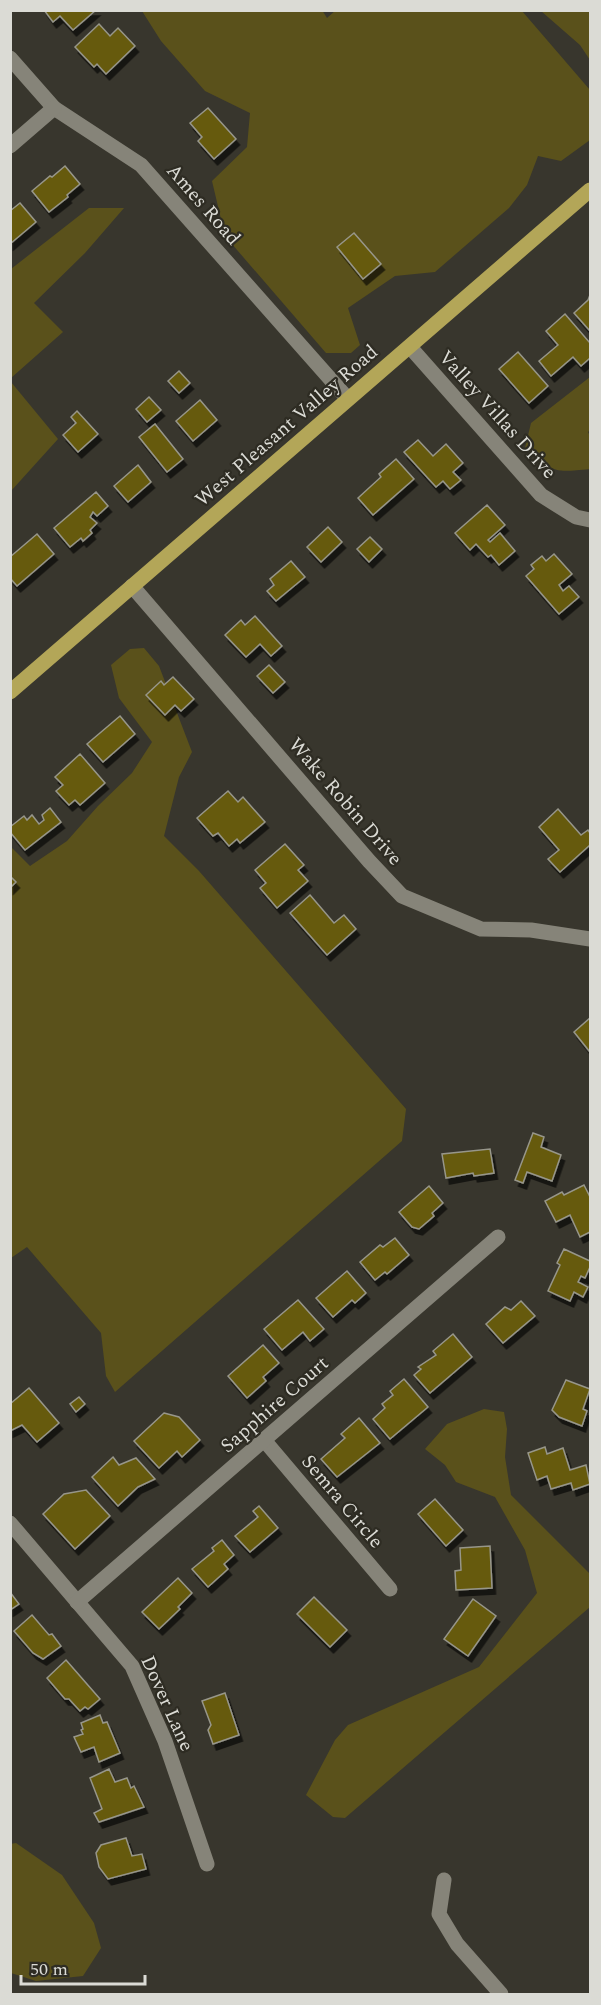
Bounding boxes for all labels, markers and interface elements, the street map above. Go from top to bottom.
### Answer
street label: Ames Road [159,157,248,252]
street label: West Pleasant Valley Road [188,338,385,514]
street label: Valley Villas Drive [431,343,564,486]
street label: Wake Robin Drive [281,731,409,872]
street label: Sapphire Court [214,1349,336,1461]
street label: Semra Circle [294,1448,391,1555]
street label: Dover Lane [133,1651,202,1756]
scale bar [21,1948,146,1986]
text: 50 m [30,1956,68,1983]

